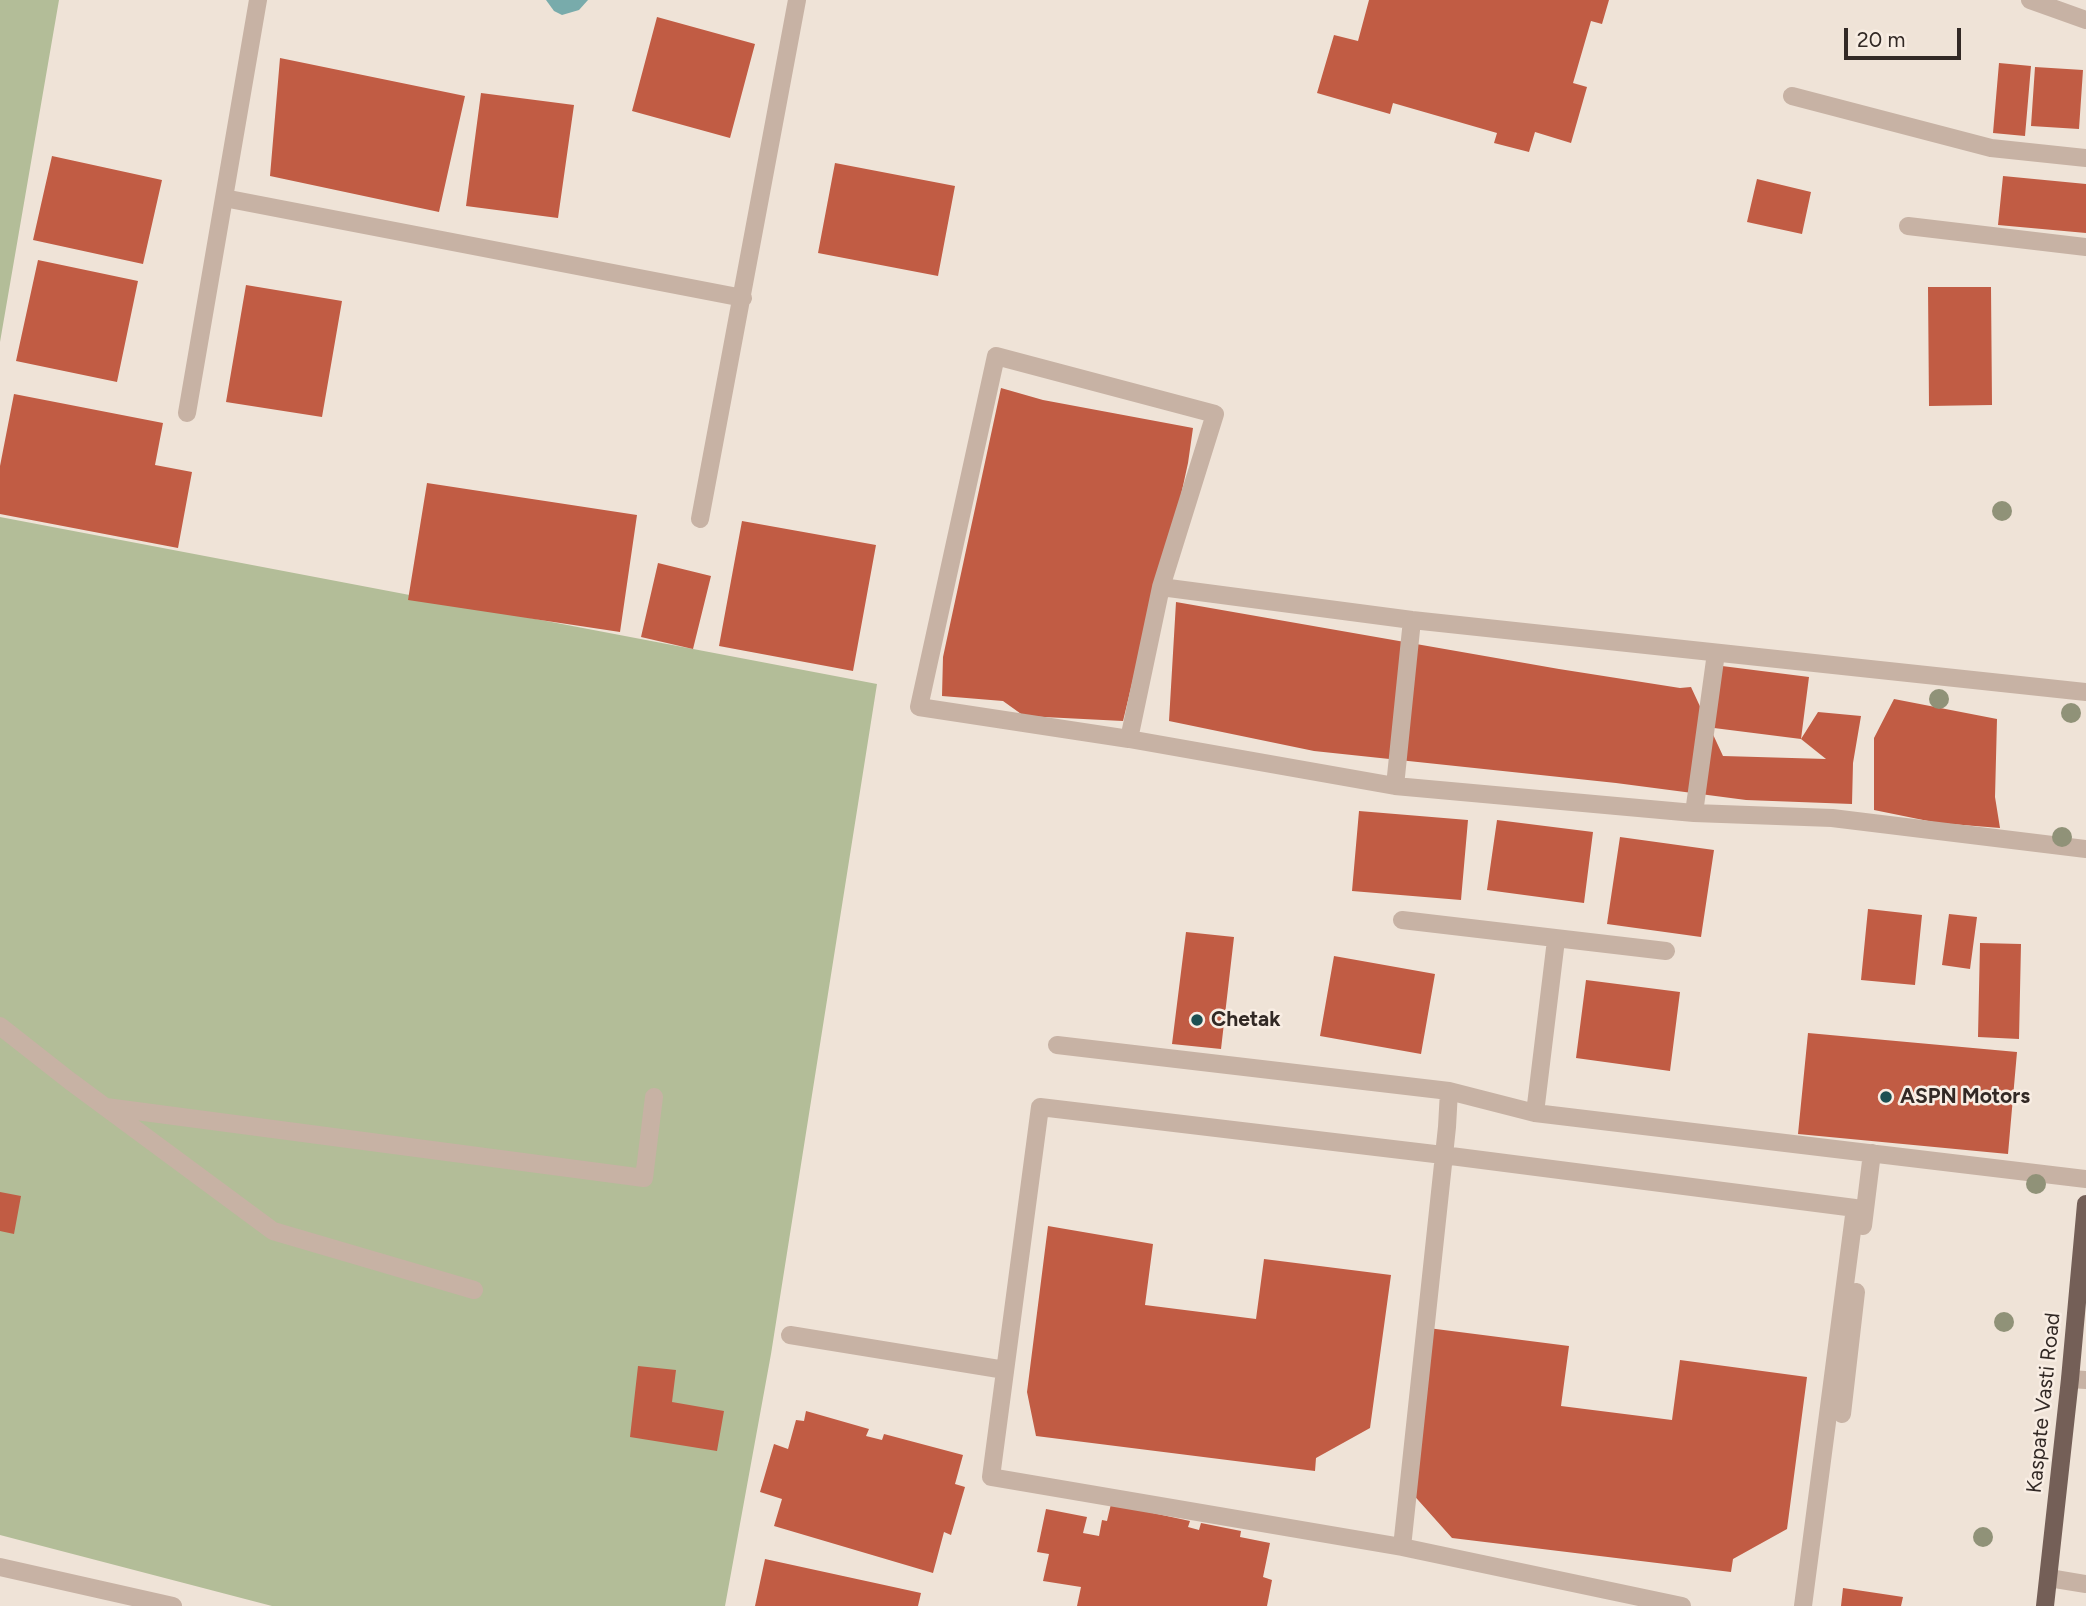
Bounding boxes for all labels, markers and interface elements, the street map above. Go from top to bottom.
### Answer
scale bar [1848,14,1965,58]
text: 20 m [1857,27,1905,52]
place label: Chetak [1211,1007,1281,1033]
marker: Chetak [1189,1012,1205,1028]
place label: ASPN Motors [1900,1084,2030,1110]
marker: ASPN Motors [1878,1089,1894,1105]
street label: Kaspate Vasti Road [2022,1312,2066,1494]

